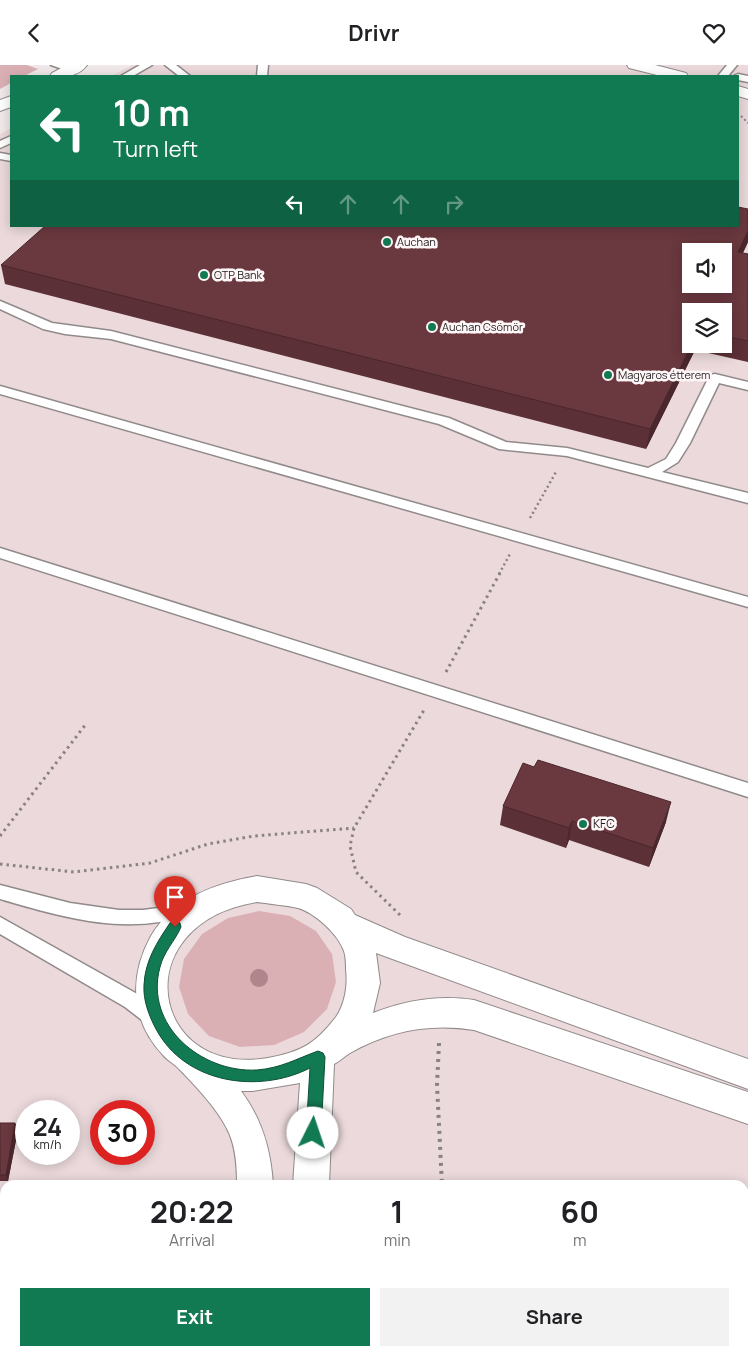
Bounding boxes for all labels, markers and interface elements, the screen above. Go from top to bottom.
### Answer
text: Drivr [348,18,400,48]
icon: back [20,19,48,47]
icon: heart [700,19,728,47]
text: 10 m [113,89,190,137]
icon: left [30,95,95,160]
text: Turn left [113,134,198,164]
icon: left [281,190,309,218]
icon: ahead [334,190,362,218]
icon: ahead [387,190,415,218]
icon: right [440,190,468,218]
place label: Auchan [397,234,436,249]
marker: Auchan [381,236,393,248]
map controls [682,243,732,353]
button: sound [682,243,732,293]
place label: OTP Bank [214,267,263,282]
marker: OTP Bank [198,269,210,281]
button: layers [682,303,732,353]
place label: Auchan Csömör [442,319,523,334]
marker: Auchan Csömör [426,321,438,333]
place label: Magyaros étterem [618,367,710,382]
marker: Magyaros étterem [602,369,614,381]
place label: KFC [593,815,615,832]
marker: KFC [577,818,589,830]
pin [154,876,196,927]
icon: arrive [161,883,189,911]
speed limit sign: 30 [90,1100,155,1165]
position arrow [286,1106,338,1158]
text: 24 [33,1109,62,1144]
text: km/h [34,1136,61,1153]
text: 20:22 [150,1191,234,1232]
text: 1 [391,1191,404,1232]
text: 60 [561,1191,599,1232]
text: Arrival [169,1229,215,1251]
text: min [384,1229,411,1251]
text: m [573,1229,587,1251]
button: Exit [20,1288,370,1346]
button: Share [380,1288,729,1346]

